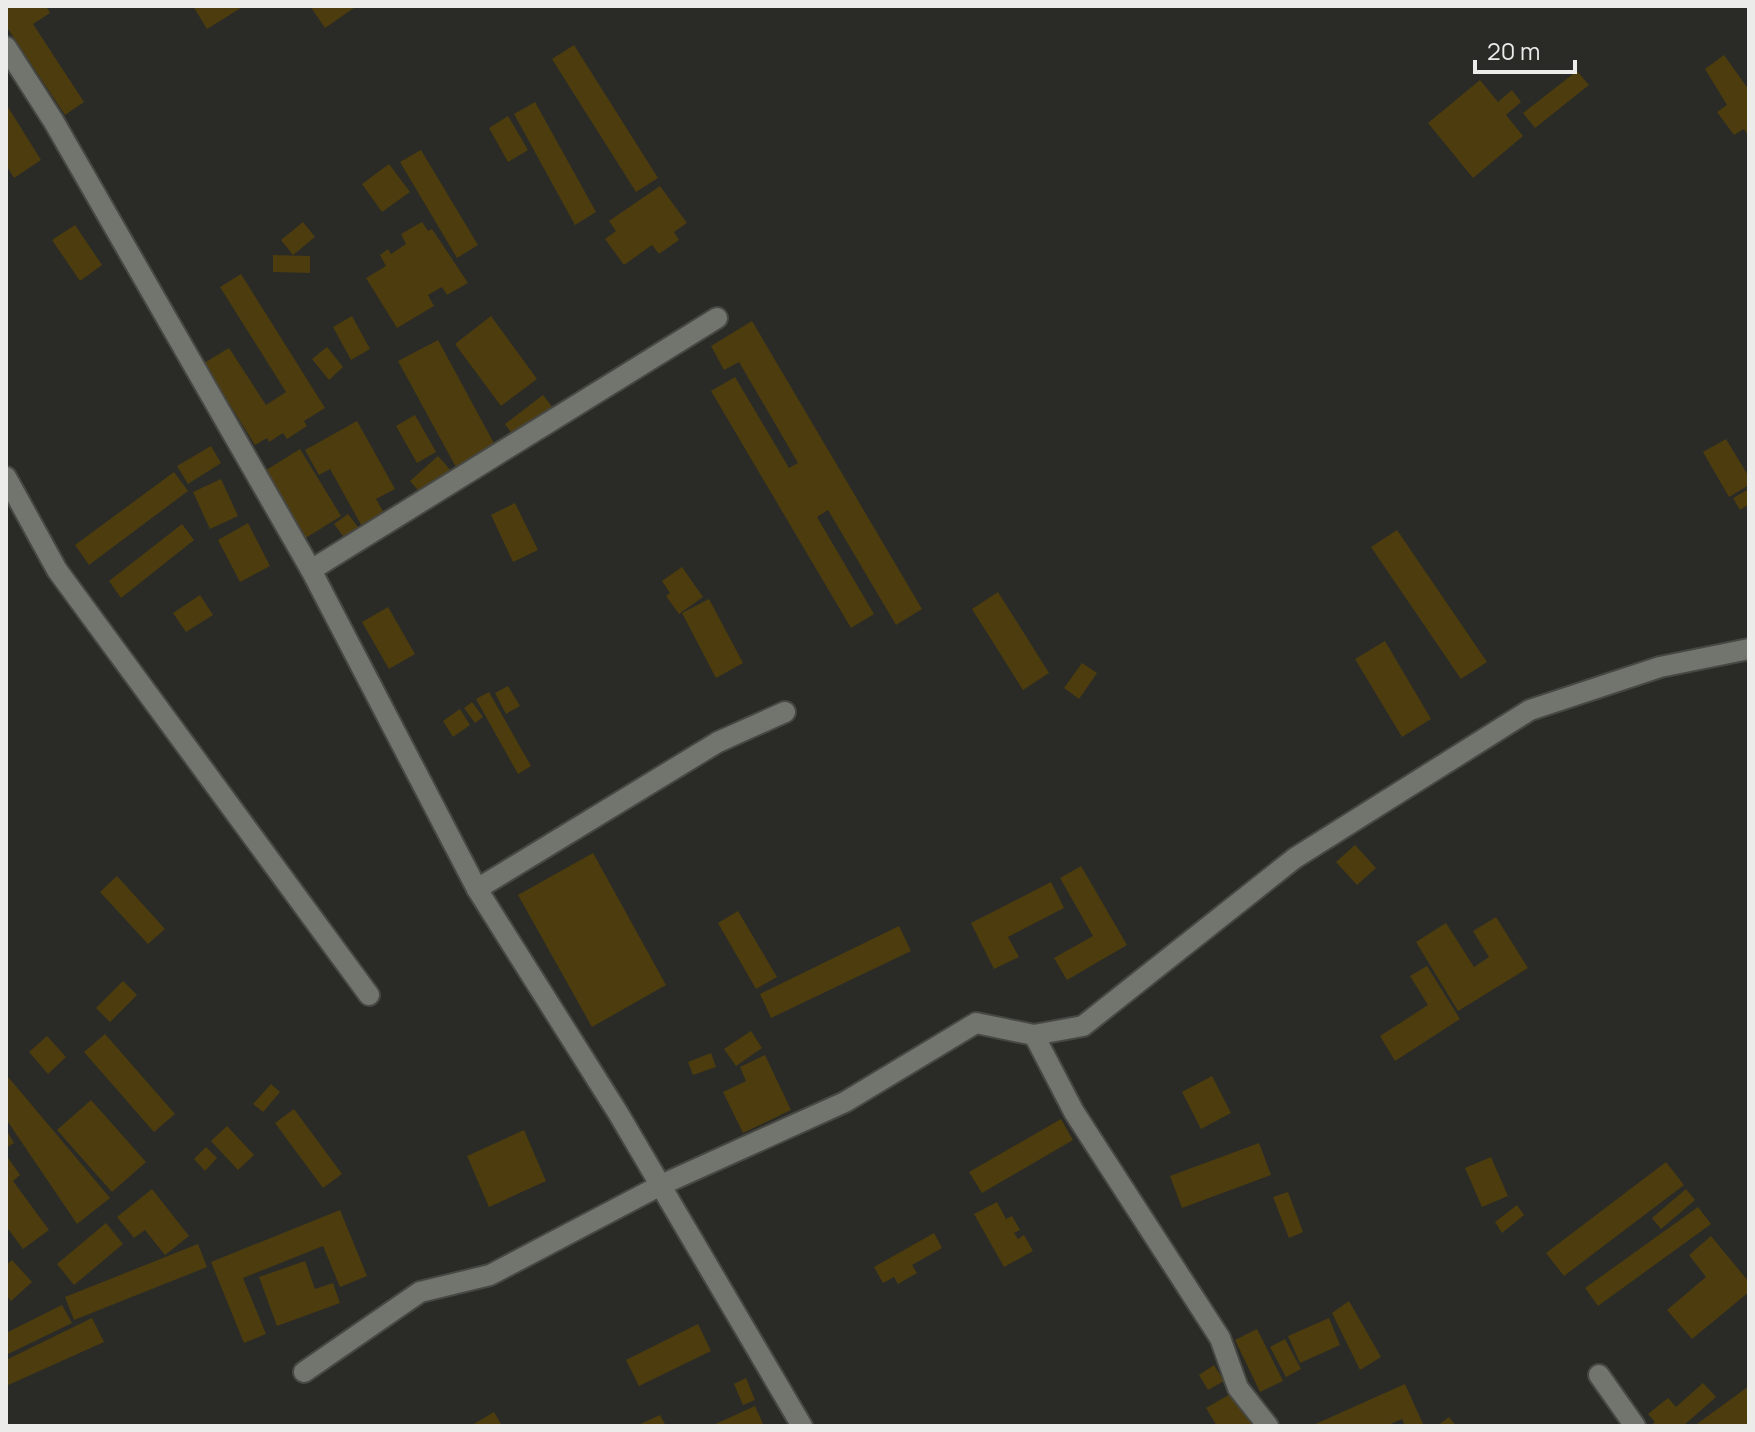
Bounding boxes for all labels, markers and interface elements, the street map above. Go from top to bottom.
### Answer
scale bar [1475,24,1575,74]
text: 20 m [1487,34,1540,67]

